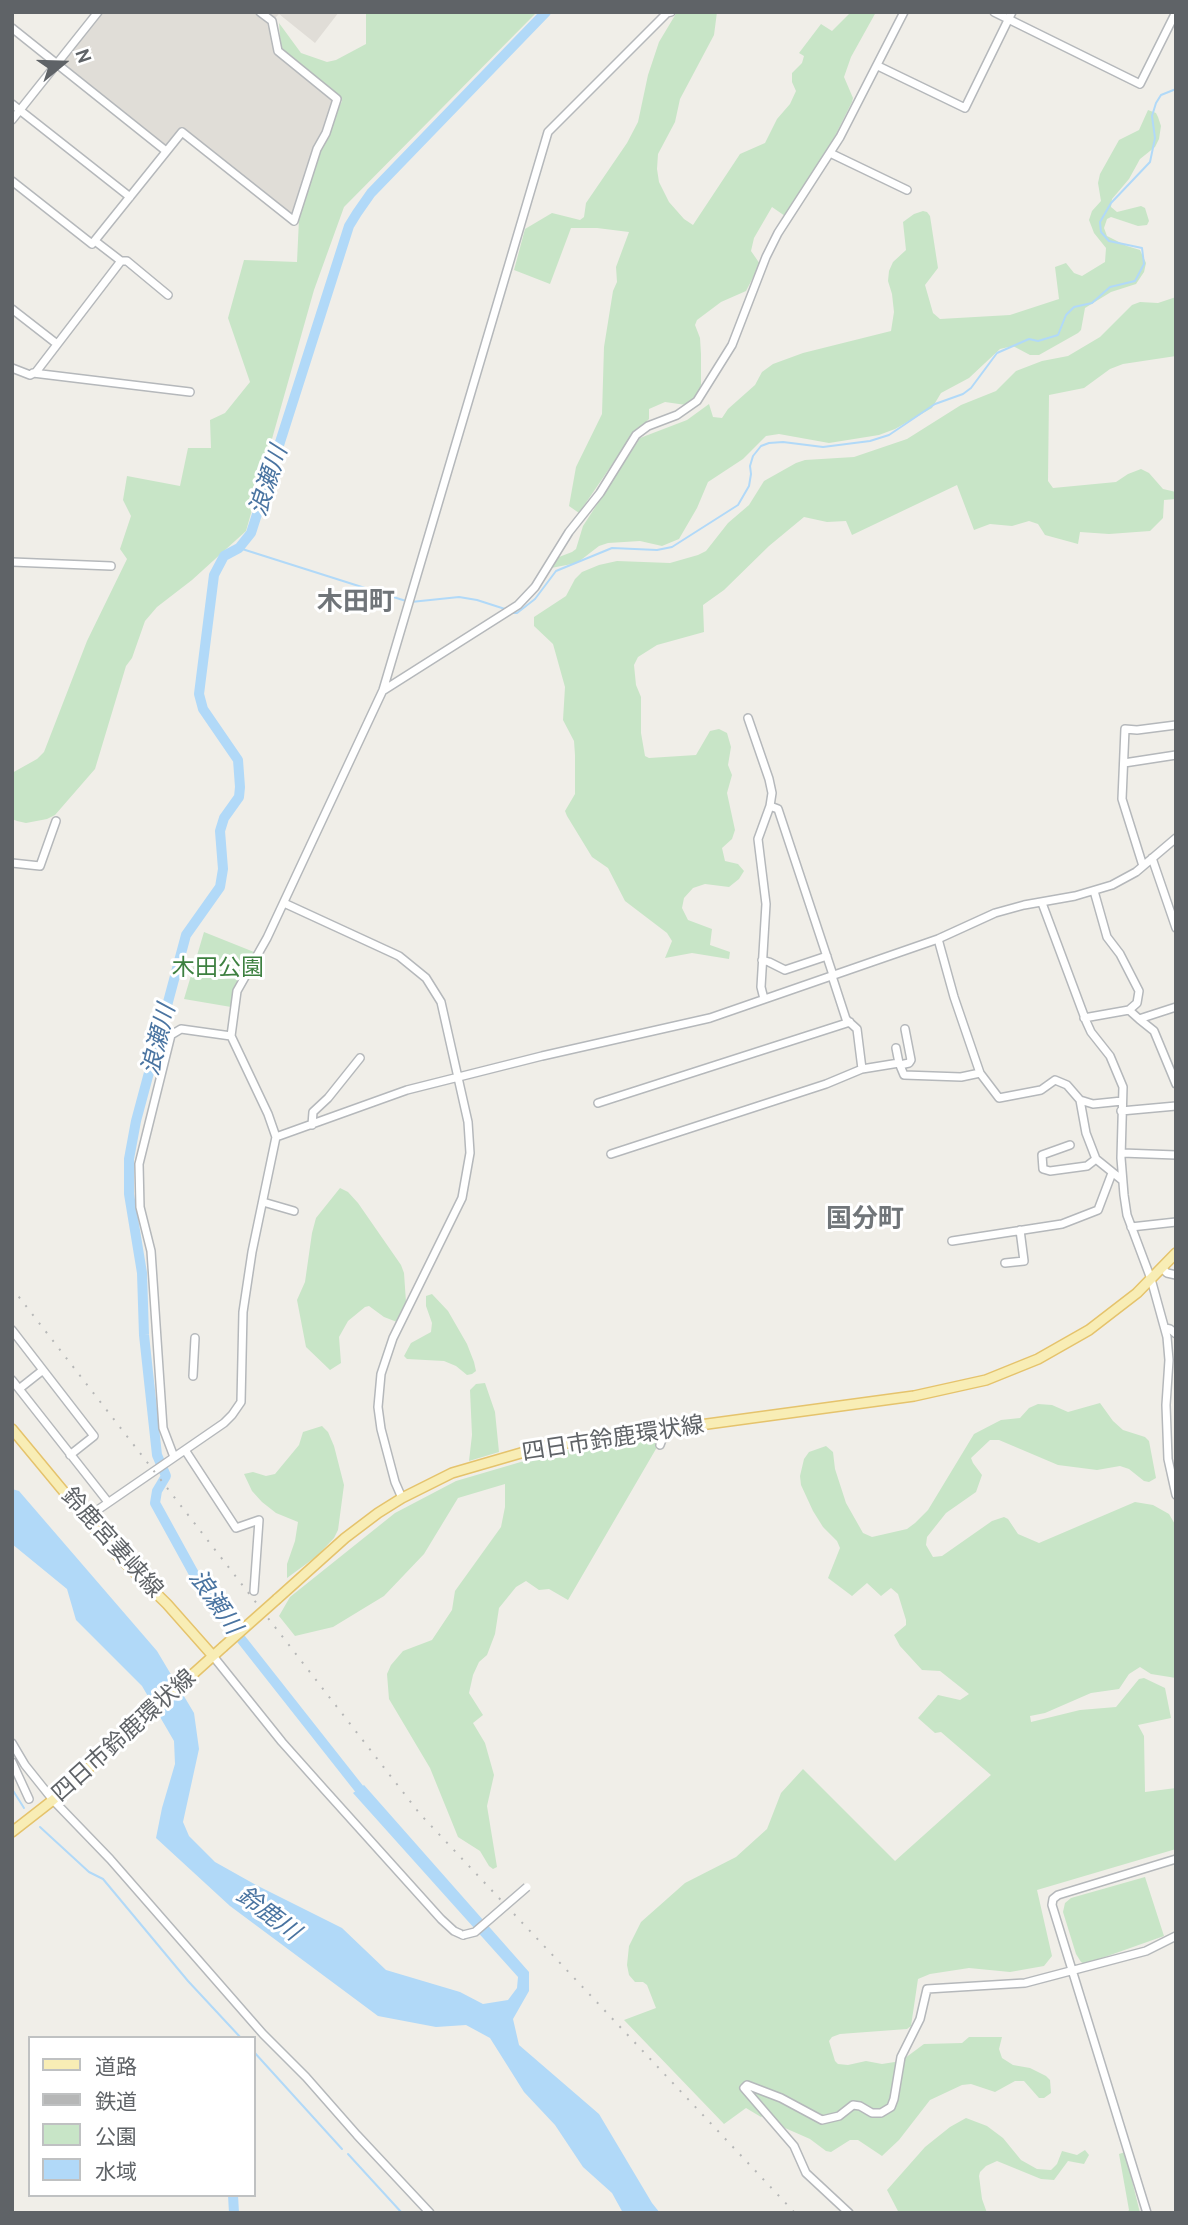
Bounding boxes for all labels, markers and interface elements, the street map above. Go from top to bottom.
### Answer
north arrow [28,28,98,98]
text: N [70,46,96,66]
water label: 浪瀬川 [244,442,294,520]
district label: 木田町 [317,586,395,618]
park label: 木田公園 [172,954,264,982]
water label: 浪瀬川 [136,1002,182,1078]
district label: 国分町 [826,1203,904,1235]
street label: 四日市鈴鹿環状線 [520,1411,706,1467]
street label: 鈴鹿宮妻峡線 [56,1482,168,1604]
water label: 浪瀬川 [183,1564,247,1640]
street label: 四日市鈴鹿環状線 [46,1664,202,1808]
water label: 鈴鹿川 [231,1881,305,1947]
legend [28,2036,256,2197]
text: 道路 [95,2054,137,2079]
text: 鉄道 [95,2089,137,2114]
text: 公園 [95,2124,137,2149]
text: 水域 [95,2159,137,2184]

